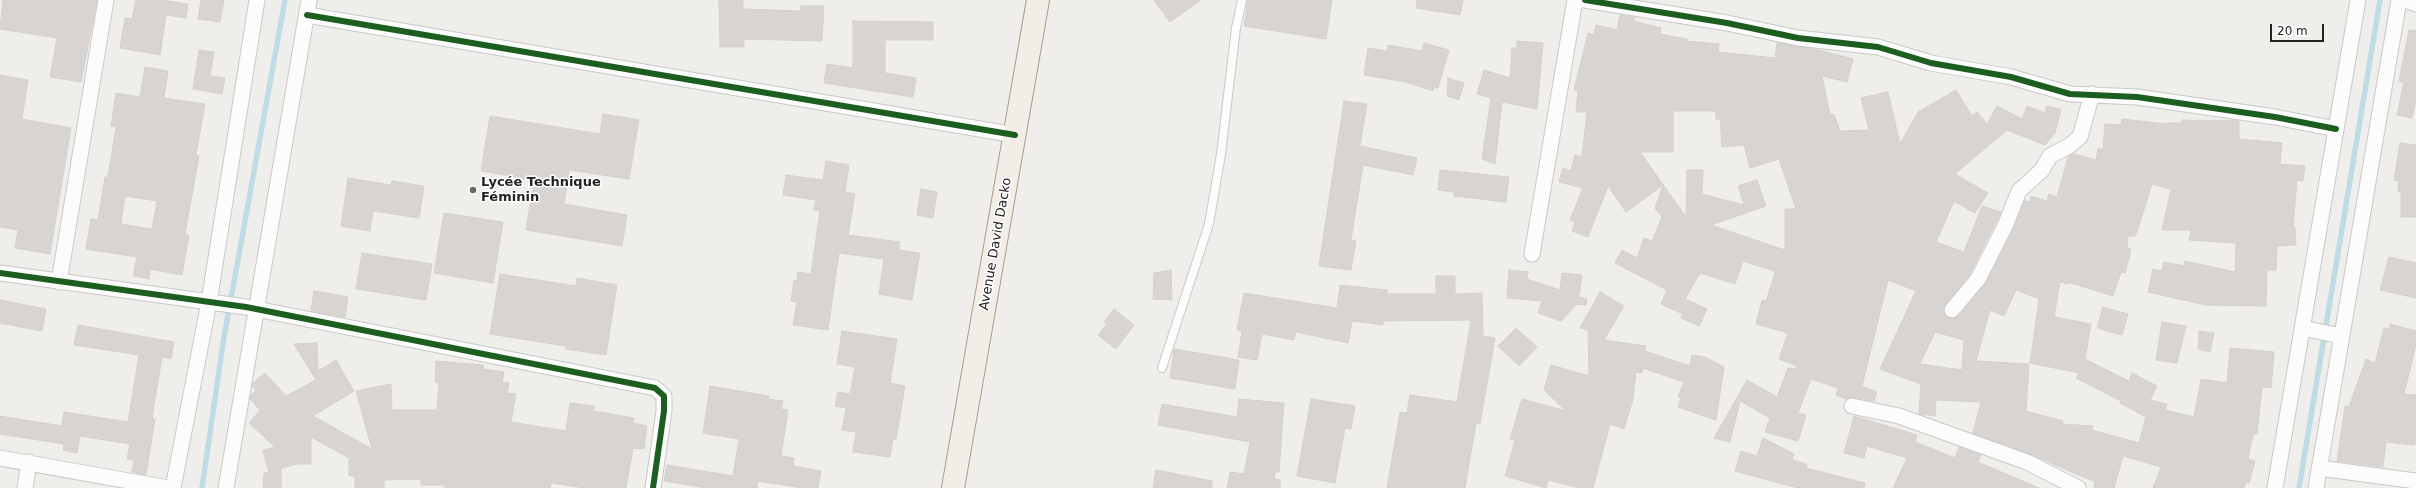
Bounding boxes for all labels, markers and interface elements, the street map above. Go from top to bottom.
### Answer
scale bar [2272,16,2326,42]
text: 20 m [2277,24,2308,38]
place label: Lycée Technique Féminin [481,175,601,206]
street label: Avenue David Dacko [977,177,1015,311]
marker: Lycée Technique Féminin [468,185,478,195]

